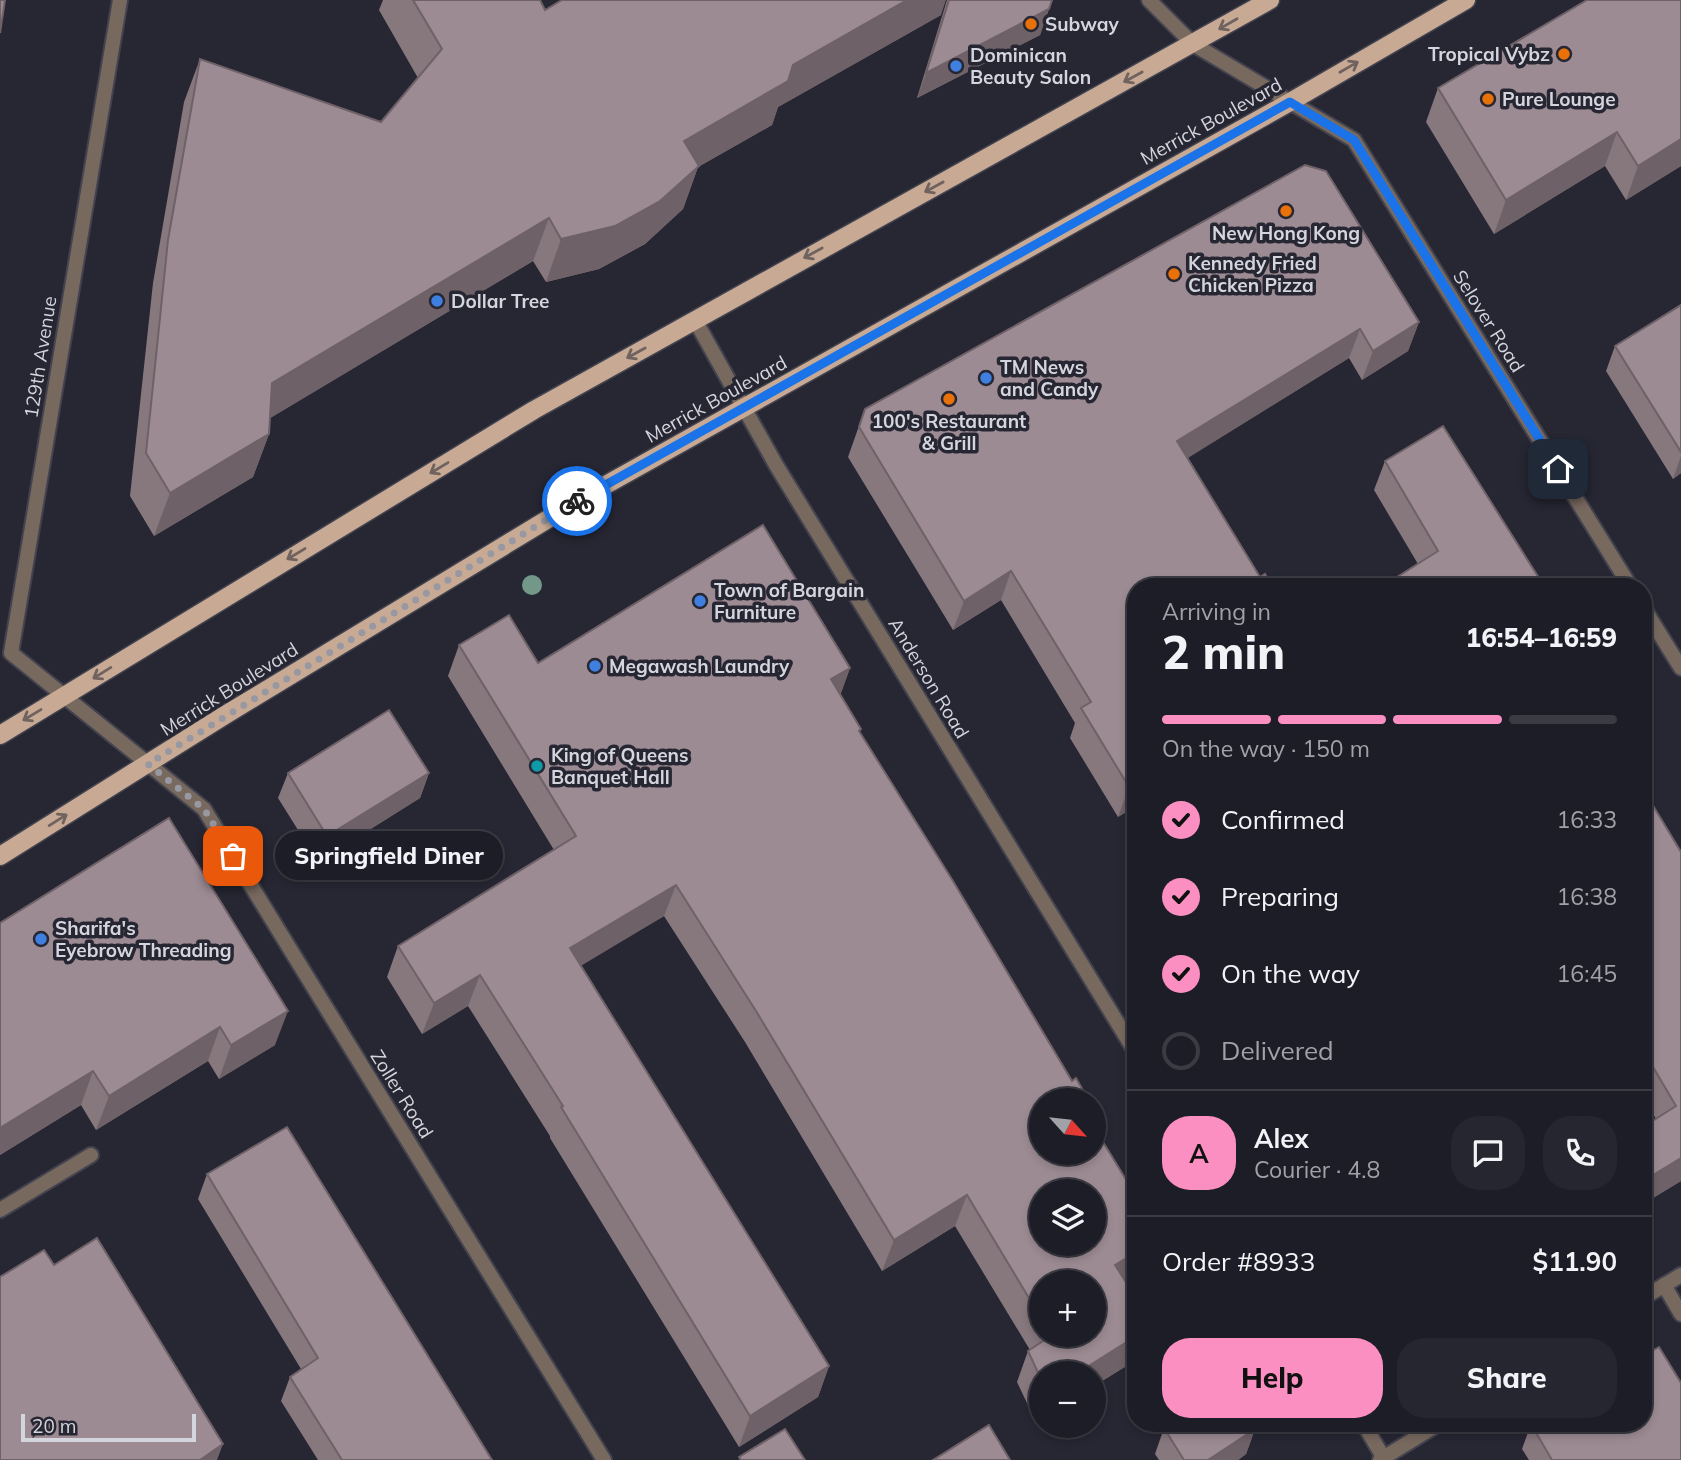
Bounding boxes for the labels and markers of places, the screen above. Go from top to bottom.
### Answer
place label: Subway [1045,12,1119,36]
marker: Subway [1023,16,1039,32]
place label: Tropical Vybz [1428,42,1550,66]
place label: Dominican Beauty Salon [970,43,1091,89]
marker: Tropical Vybz [1556,46,1572,62]
marker: Dominican Beauty Salon [948,58,964,74]
place label: Pure Lounge [1502,87,1616,111]
marker: Pure Lounge [1480,91,1496,107]
marker: New Hong Kong [1278,203,1294,219]
place label: New Hong Kong [1212,221,1360,245]
place label: Kennedy Fried Chicken Pizza [1188,251,1317,297]
marker: Kennedy Fried Chicken Pizza [1166,266,1182,282]
place label: Dollar Tree [451,289,550,313]
marker: Dollar Tree [429,293,445,309]
place label: TM News and Candy [1000,355,1099,401]
marker: TM News and Candy [978,370,994,386]
marker: 100's Restaurant & Grill [941,391,957,407]
place label: 100's Restaurant & Grill [872,409,1026,455]
pin [1528,439,1588,499]
place label: Town of Bargain Furniture [714,578,864,624]
marker: Town of Bargain Furniture [692,593,708,609]
place label: Megawash Laundry [609,654,790,678]
marker: Megawash Laundry [587,658,603,674]
place label: King of Queens Banquet Hall [551,743,689,789]
marker: King of Queens Banquet Hall [529,758,545,774]
pin [203,826,263,886]
callout: Springfield Diner [275,832,502,880]
place label: Sharifa's Eyebrow Threading [55,916,232,962]
marker: Sharifa's Eyebrow Threading [33,931,49,947]

